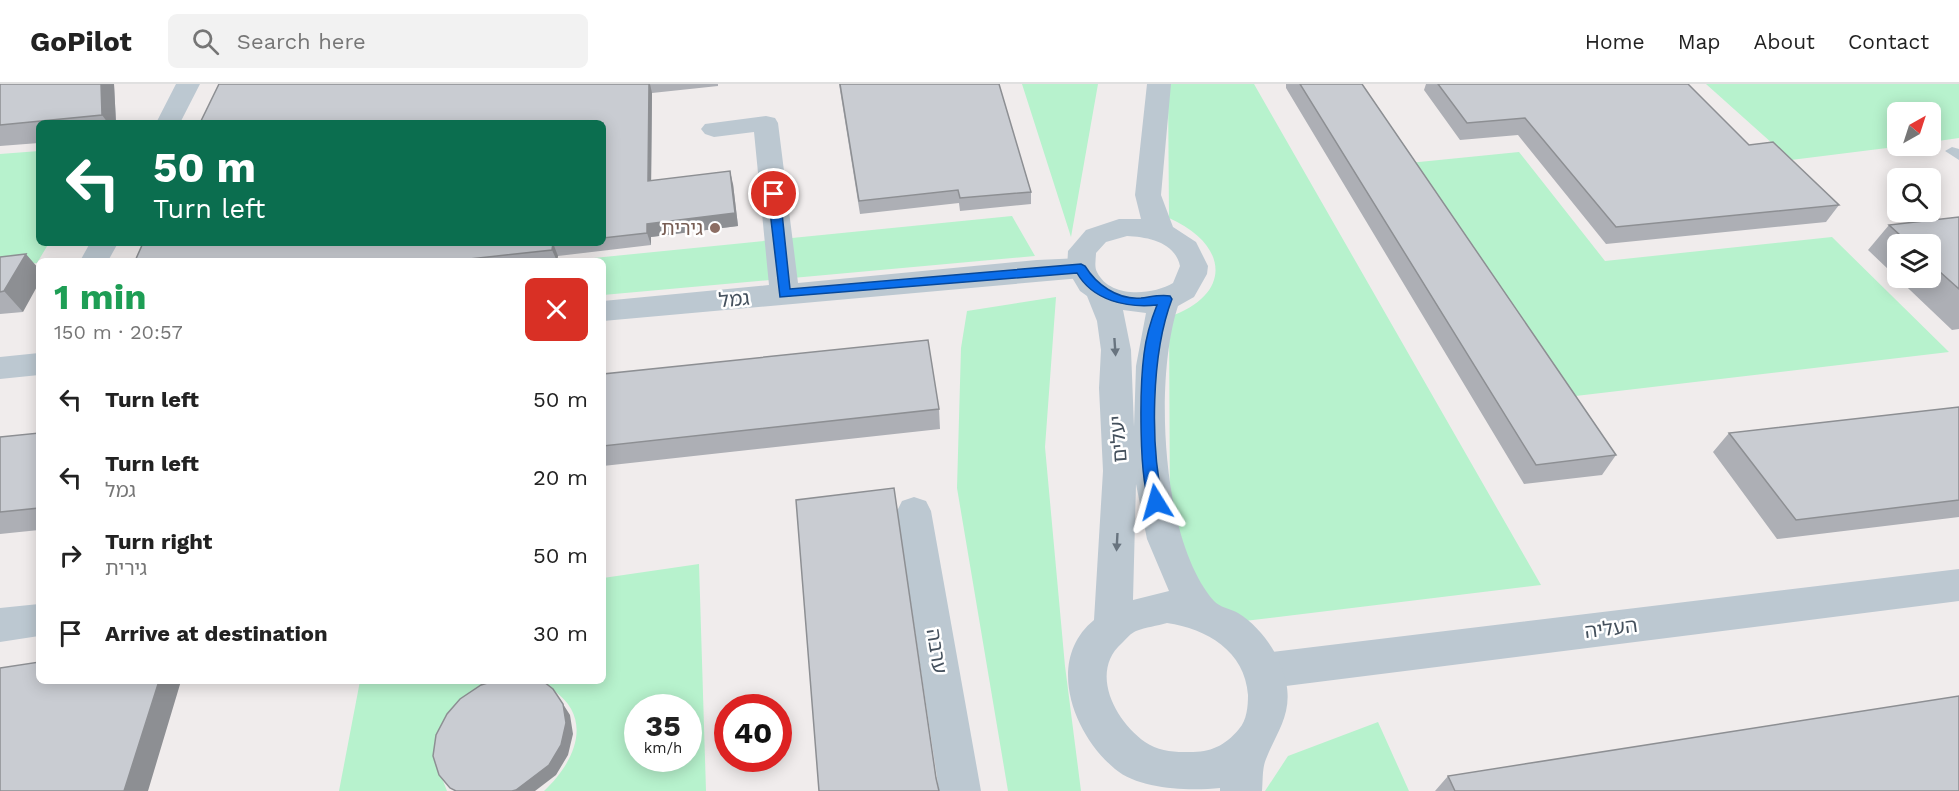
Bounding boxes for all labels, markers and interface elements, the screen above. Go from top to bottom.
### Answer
search box [168,14,588,68]
text: GoPilot [30,25,132,58]
icon: search [189,25,222,58]
text: Search here [237,29,366,54]
text: Home [1585,29,1645,54]
text: Map [1678,29,1721,54]
text: About [1754,29,1815,54]
text: Contact [1848,29,1929,54]
north arrow [1887,102,1941,156]
map controls [1887,102,1941,288]
text: 50 m [153,143,256,192]
icon: left [54,144,132,222]
pin [748,168,799,219]
button: search [1887,168,1941,222]
icon: arrive [757,177,790,210]
text: Turn left [153,193,265,225]
place label: גירית [661,216,704,240]
marker: גירית [708,221,722,235]
button: layers [1887,234,1941,288]
text: 1 min [54,276,146,318]
button: close [525,278,588,341]
street label: גמל [718,286,751,312]
text: 150 m · 20:57 [54,320,183,344]
one-way arrow [1110,338,1120,357]
icon: left [54,383,87,416]
text: Turn left [105,387,199,412]
text: 50 m [533,387,588,412]
street label: יעלים [1104,415,1132,463]
text: Turn left [105,451,199,476]
icon: left [54,461,87,494]
text: 20 m [533,465,588,490]
position arrow [1124,470,1188,534]
text: גמל [105,478,136,502]
text: Turn right [105,529,212,554]
one-way arrow [1112,533,1121,552]
icon: right [54,539,87,572]
text: 50 m [533,543,588,568]
text: גירית [105,556,147,580]
street label: העליה [1583,613,1639,643]
icon: arrive [54,617,87,650]
text: Arrive at destination [105,621,328,646]
text: 30 m [533,621,588,646]
street label: ערבה [922,627,952,675]
speed limit sign: 40 [714,694,792,772]
text: 35 [645,708,681,743]
text: km/h [644,739,682,757]

